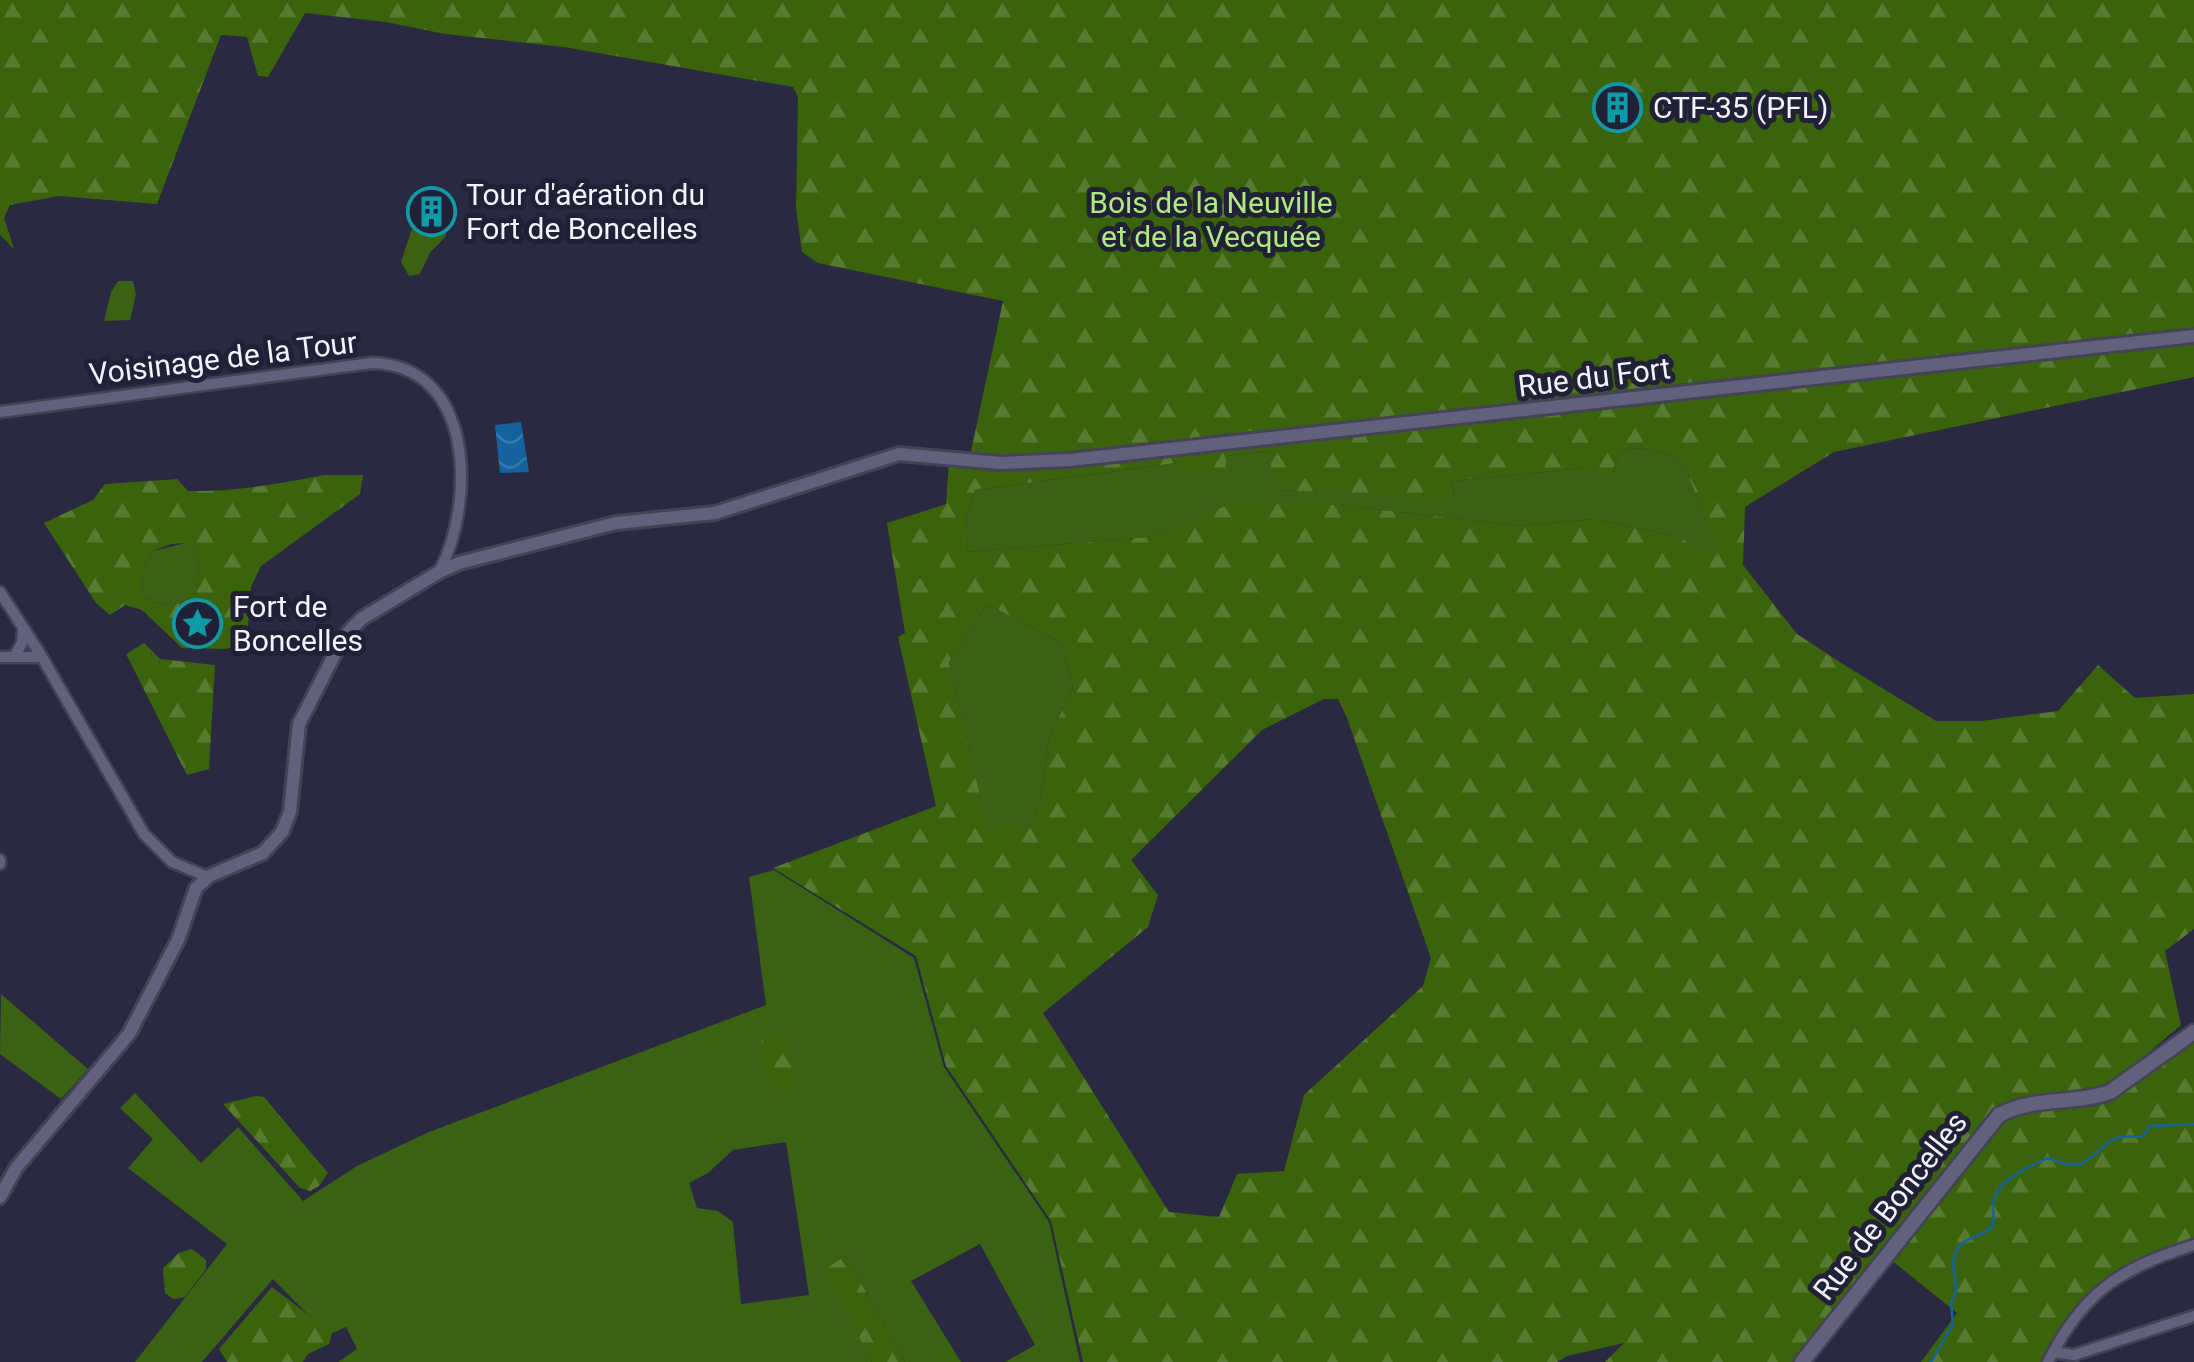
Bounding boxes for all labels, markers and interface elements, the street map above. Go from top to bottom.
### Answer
building icon: CTF-35 (PFL) [1592,81,1644,133]
place label: CTF-35 (PFL) [1653,90,1828,125]
place label: Tour d'aération du Fort de Boncelles [466,177,705,246]
building icon: Tour d'aération du Fort de Boncelles [405,185,457,237]
park label: Bois de la Neuville et de la Vecquée [1089,185,1333,254]
street label: Voisinage de la Tour [87,324,359,392]
street label: Rue du Fort [1516,350,1672,404]
place label: Fort de Boncelles [233,589,363,658]
place icon: Fort de Boncelles [172,597,224,649]
street label: Rue de Boncelles [1806,1105,1974,1307]

